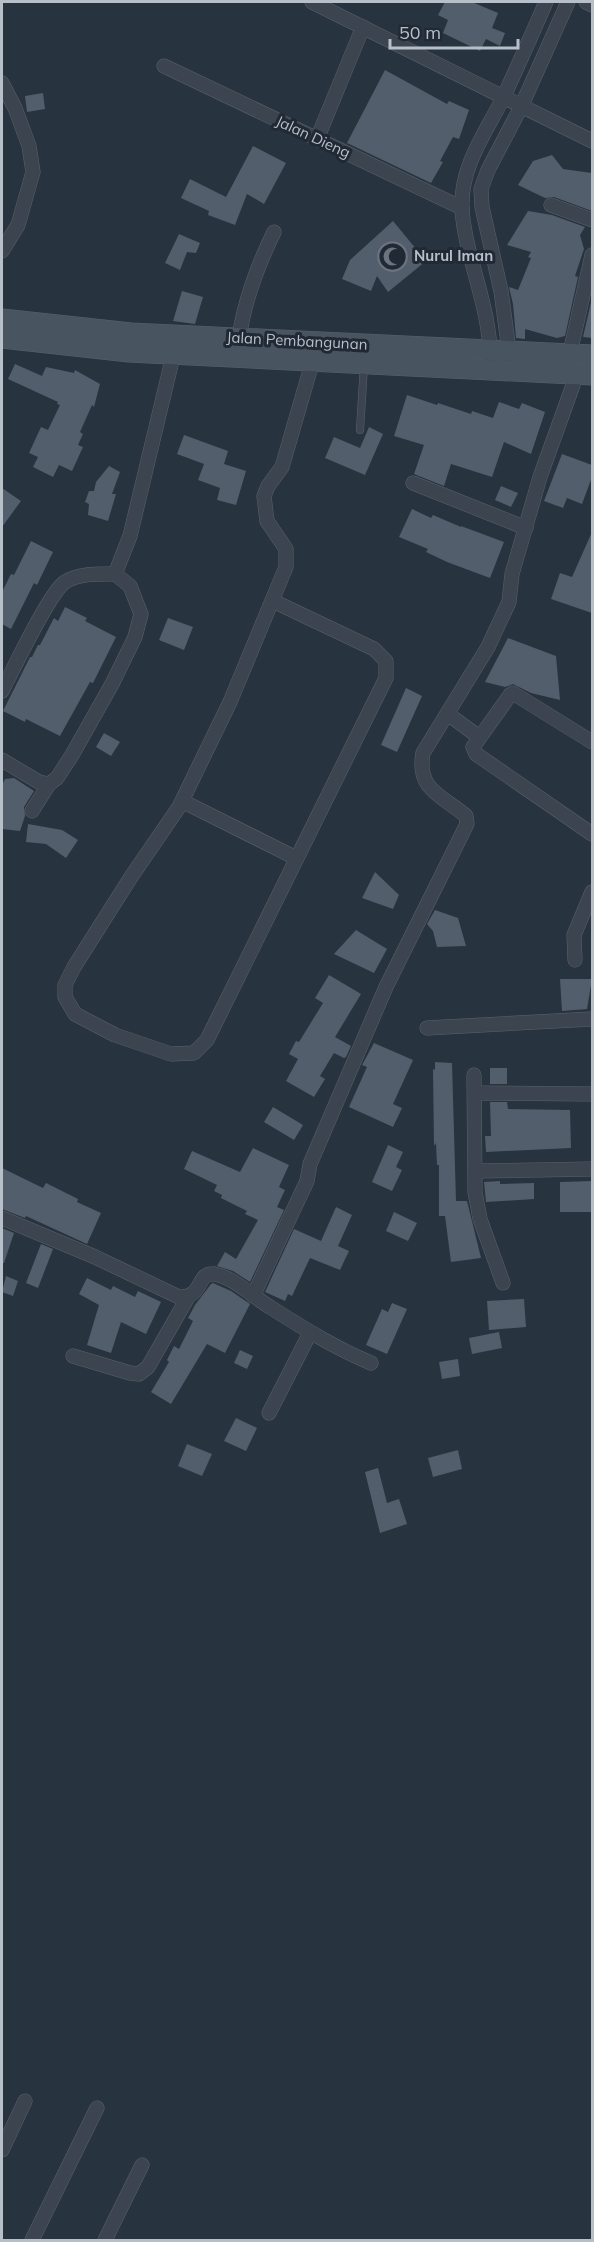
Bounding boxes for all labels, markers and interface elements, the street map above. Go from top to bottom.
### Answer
scale bar [390,12,518,50]
text: 50 m [399,21,441,44]
street label: Jalan Dieng [273,111,353,162]
mosque icon: Nurul Iman [377,240,409,272]
place label: Nurul Iman [414,246,493,265]
street label: Jalan Pembangunan [226,327,368,354]

